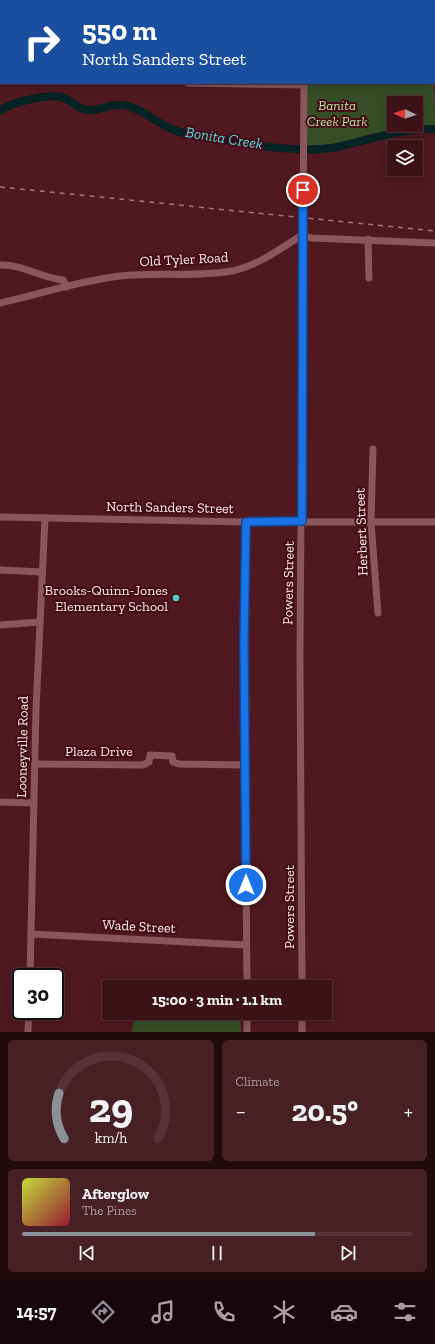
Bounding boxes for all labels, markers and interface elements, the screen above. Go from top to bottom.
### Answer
text: 550 m [82,14,157,47]
icon: right [16,16,68,68]
text: North Sanders Street [82,48,246,70]
north arrow [387,96,423,132]
map controls [387,96,423,176]
park label: Banita Creek Park [307,97,367,130]
water label: Bonita Creek [184,123,264,153]
button: layers [387,140,423,176]
pin [286,173,320,207]
icon: arrive [292,179,314,201]
street label: Old Tyler Road [139,249,229,270]
street label: Herbert Street [351,487,372,576]
street label: North Sanders Street [106,498,235,517]
street label: Powers Street [279,540,298,625]
place label: Brooks-Quinn-Jones Elementary School [44,582,168,615]
marker: Brooks-Quinn-Jones Elementary School [171,593,181,603]
street label: Looneyville Road [13,696,32,798]
street label: Plaza Drive [65,743,133,760]
position arrow [225,864,267,906]
street label: Powers Street [281,864,298,949]
street label: Wade Street [102,916,177,937]
speed limit sign: 30 [12,968,64,1020]
text: 15:00 · 3 min · 1.1 km [152,991,282,1009]
text: Climate [236,1074,279,1089]
text: 29 [88,1082,133,1132]
text: 20.5° [291,1093,358,1129]
text: − [236,1098,246,1125]
text: + [404,1098,413,1125]
text: km/h [94,1129,127,1146]
text: Afterglow [82,1185,149,1203]
text: The Pines [82,1203,137,1218]
icon: previous [76,1242,98,1264]
icon: pause [206,1242,228,1264]
icon: next [337,1242,359,1264]
icon: directions [89,1298,117,1326]
icon: music [149,1298,177,1326]
icon: phone [210,1298,238,1326]
icon: climate [270,1298,298,1326]
icon: car [330,1298,358,1326]
icon: filters [391,1298,419,1326]
text: 14:57 [16,1301,57,1323]

